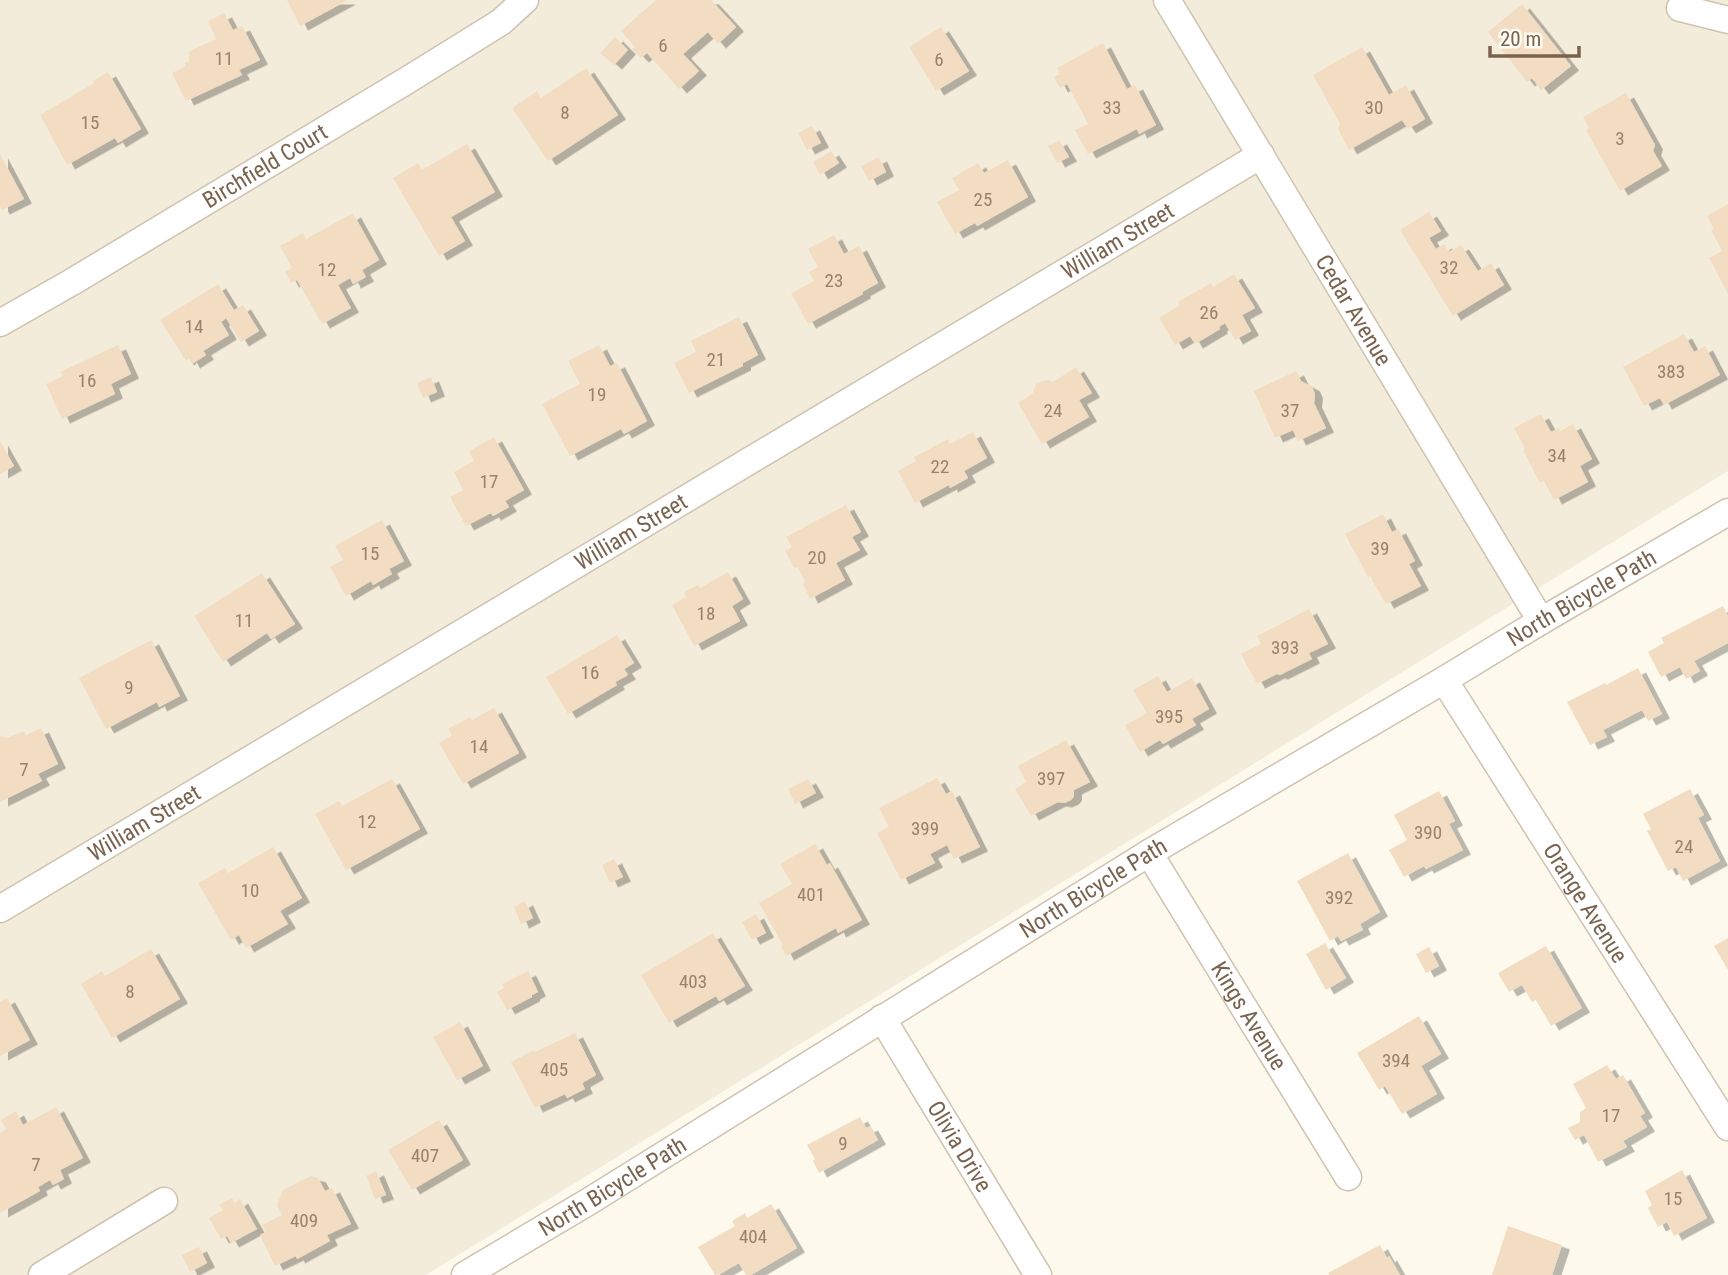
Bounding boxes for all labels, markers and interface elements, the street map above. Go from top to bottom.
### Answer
scale bar [1490,14,1579,58]
text: 20 m [1500,27,1541,51]
house number: 6 [658,34,668,57]
house number: 11 [215,47,233,70]
house number: 6 [934,48,944,71]
house number: 33 [1103,96,1121,119]
house number: 30 [1365,96,1383,119]
house number: 8 [560,101,570,124]
house number: 15 [81,111,99,134]
street label: Birchfield Court [198,118,332,214]
house number: 3 [1615,127,1625,150]
house number: 25 [974,188,992,211]
street label: William Street [1056,197,1179,285]
street label: Cedar Avenue [1310,250,1398,371]
house number: 32 [1440,256,1458,279]
house number: 12 [318,258,336,281]
house number: 23 [825,269,843,292]
house number: 26 [1200,301,1218,324]
house number: 14 [185,315,203,338]
house number: 21 [707,348,725,371]
house number: 383 [1657,360,1685,383]
house number: 16 [78,369,96,392]
house number: 19 [588,383,606,406]
house number: 24 [1044,399,1062,422]
house number: 37 [1281,399,1299,422]
house number: 34 [1548,444,1566,467]
house number: 22 [931,455,949,478]
house number: 17 [480,470,498,493]
street label: William Street [570,488,692,576]
house number: 39 [1371,537,1389,560]
house number: 15 [361,542,379,565]
street label: North Bicycle Path [1502,543,1661,652]
house number: 20 [808,546,826,569]
house number: 18 [697,602,715,625]
house number: 11 [235,609,253,632]
house number: 393 [1271,636,1299,659]
house number: 16 [581,661,599,684]
house number: 9 [124,676,134,699]
house number: 395 [1155,705,1183,728]
house number: 14 [470,735,488,758]
house number: 7 [19,758,29,781]
house number: 397 [1037,767,1065,790]
street label: William Street [83,779,205,867]
house number: 12 [358,810,376,833]
house number: 399 [911,817,939,840]
house number: 390 [1414,821,1442,844]
street label: North Bicycle Path [1015,832,1172,944]
house number: 24 [1675,835,1693,858]
street label: Orange Avenue [1538,838,1633,968]
house number: 10 [241,879,259,902]
house number: 401 [797,883,825,906]
house number: 392 [1325,886,1353,909]
street label: Kings Avenue [1205,957,1292,1075]
house number: 403 [679,970,707,993]
house number: 8 [125,980,135,1003]
house number: 394 [1382,1049,1410,1072]
house number: 405 [540,1058,568,1081]
street label: Olivia Drive [922,1096,998,1197]
house number: 17 [1602,1104,1620,1127]
street label: North Bicycle Path [534,1131,691,1242]
house number: 9 [838,1132,848,1155]
house number: 407 [411,1144,439,1167]
house number: 7 [31,1153,41,1176]
house number: 15 [1664,1187,1682,1210]
house number: 409 [290,1209,318,1232]
house number: 404 [739,1225,767,1248]

